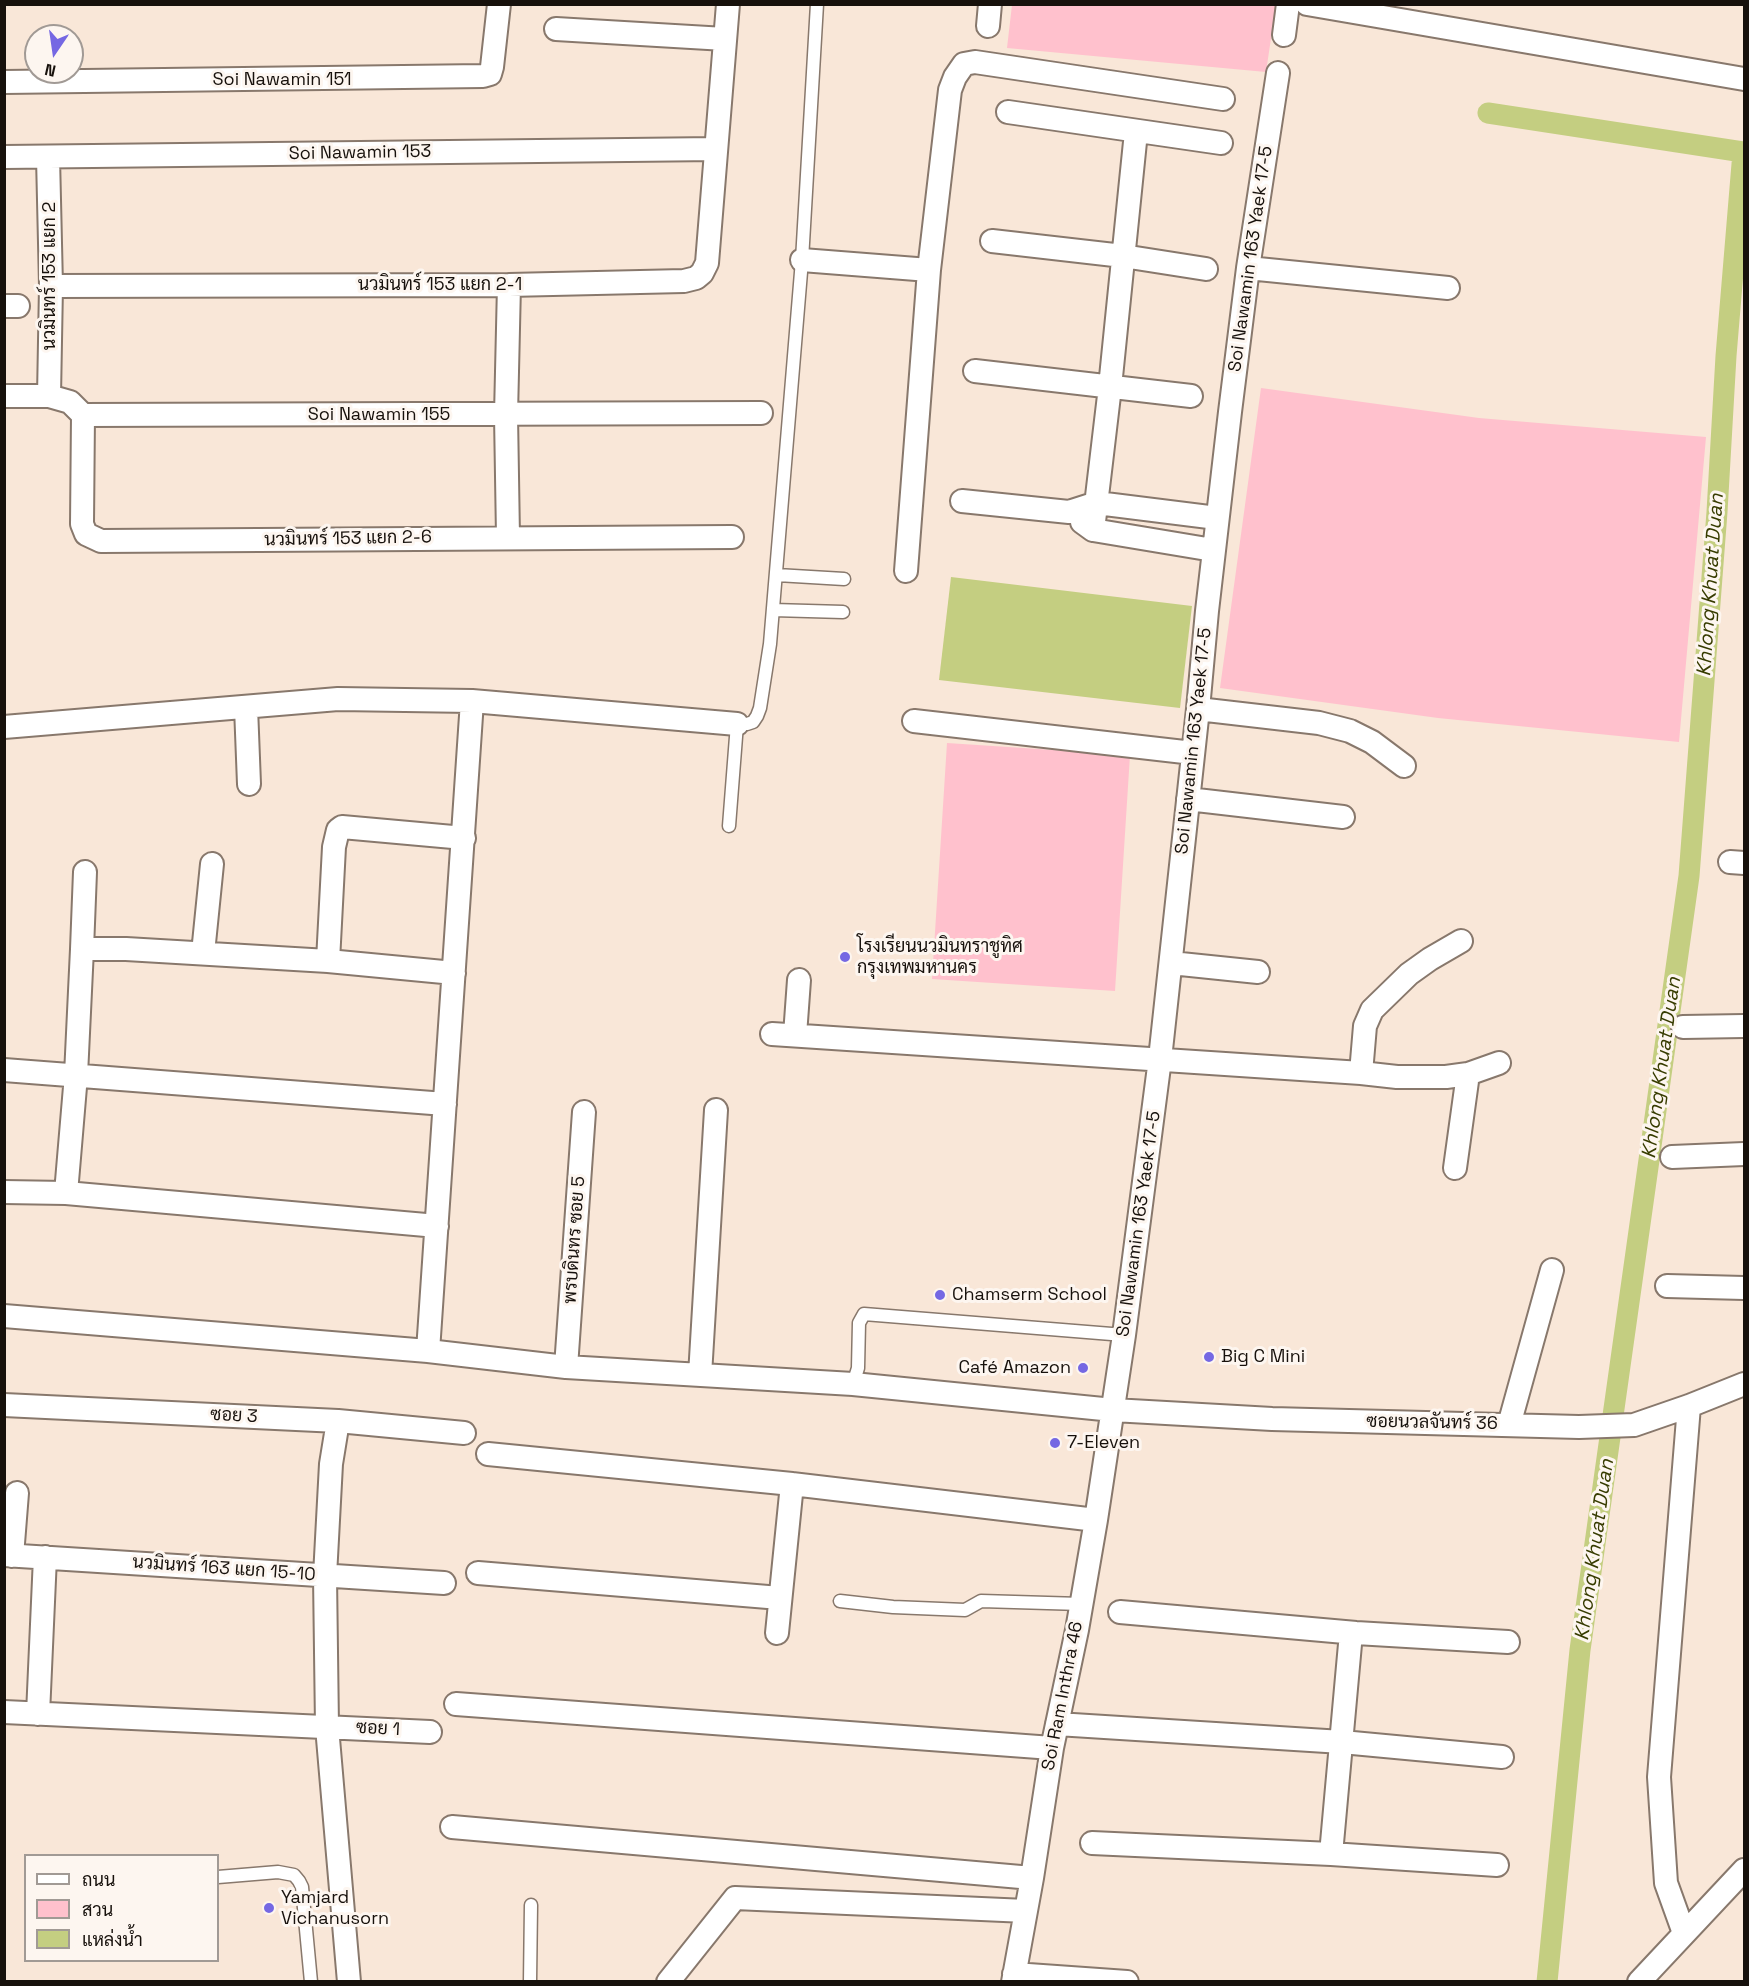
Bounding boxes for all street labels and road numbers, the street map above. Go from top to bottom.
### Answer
street label: Soi Nawamin 151 [212,69,352,91]
street label: Soi Nawamin 153 [288,141,432,165]
street label: Soi Nawamin 163 Yaek 17-5 [1224,145,1278,373]
street label: นวมินทร์ 153 แยก 2 [39,202,61,350]
street label: นวมินทร์ 153 แยก 2-1 [358,274,522,296]
street label: Soi Nawamin 155 [308,404,450,426]
street label: นวมินทร์ 153 แยก 2-6 [264,527,432,551]
street label: Soi Nawamin 163 Yaek 17-5 [1171,627,1217,855]
street label: Soi Nawamin 163 Yaek 17-5 [1112,1110,1166,1338]
street label: พรบดินทร ซอย 5 [560,1175,590,1305]
street label: ซอย 3 [210,1404,258,1428]
street label: ซอยนวลจันทร์ 36 [1366,1411,1498,1435]
street label: นวมินทร์ 163 แยก 15-10 [132,1552,316,1586]
street label: Soi Ram Inthra 46 [1038,1620,1088,1772]
street label: ซอย 1 [355,1717,401,1741]

